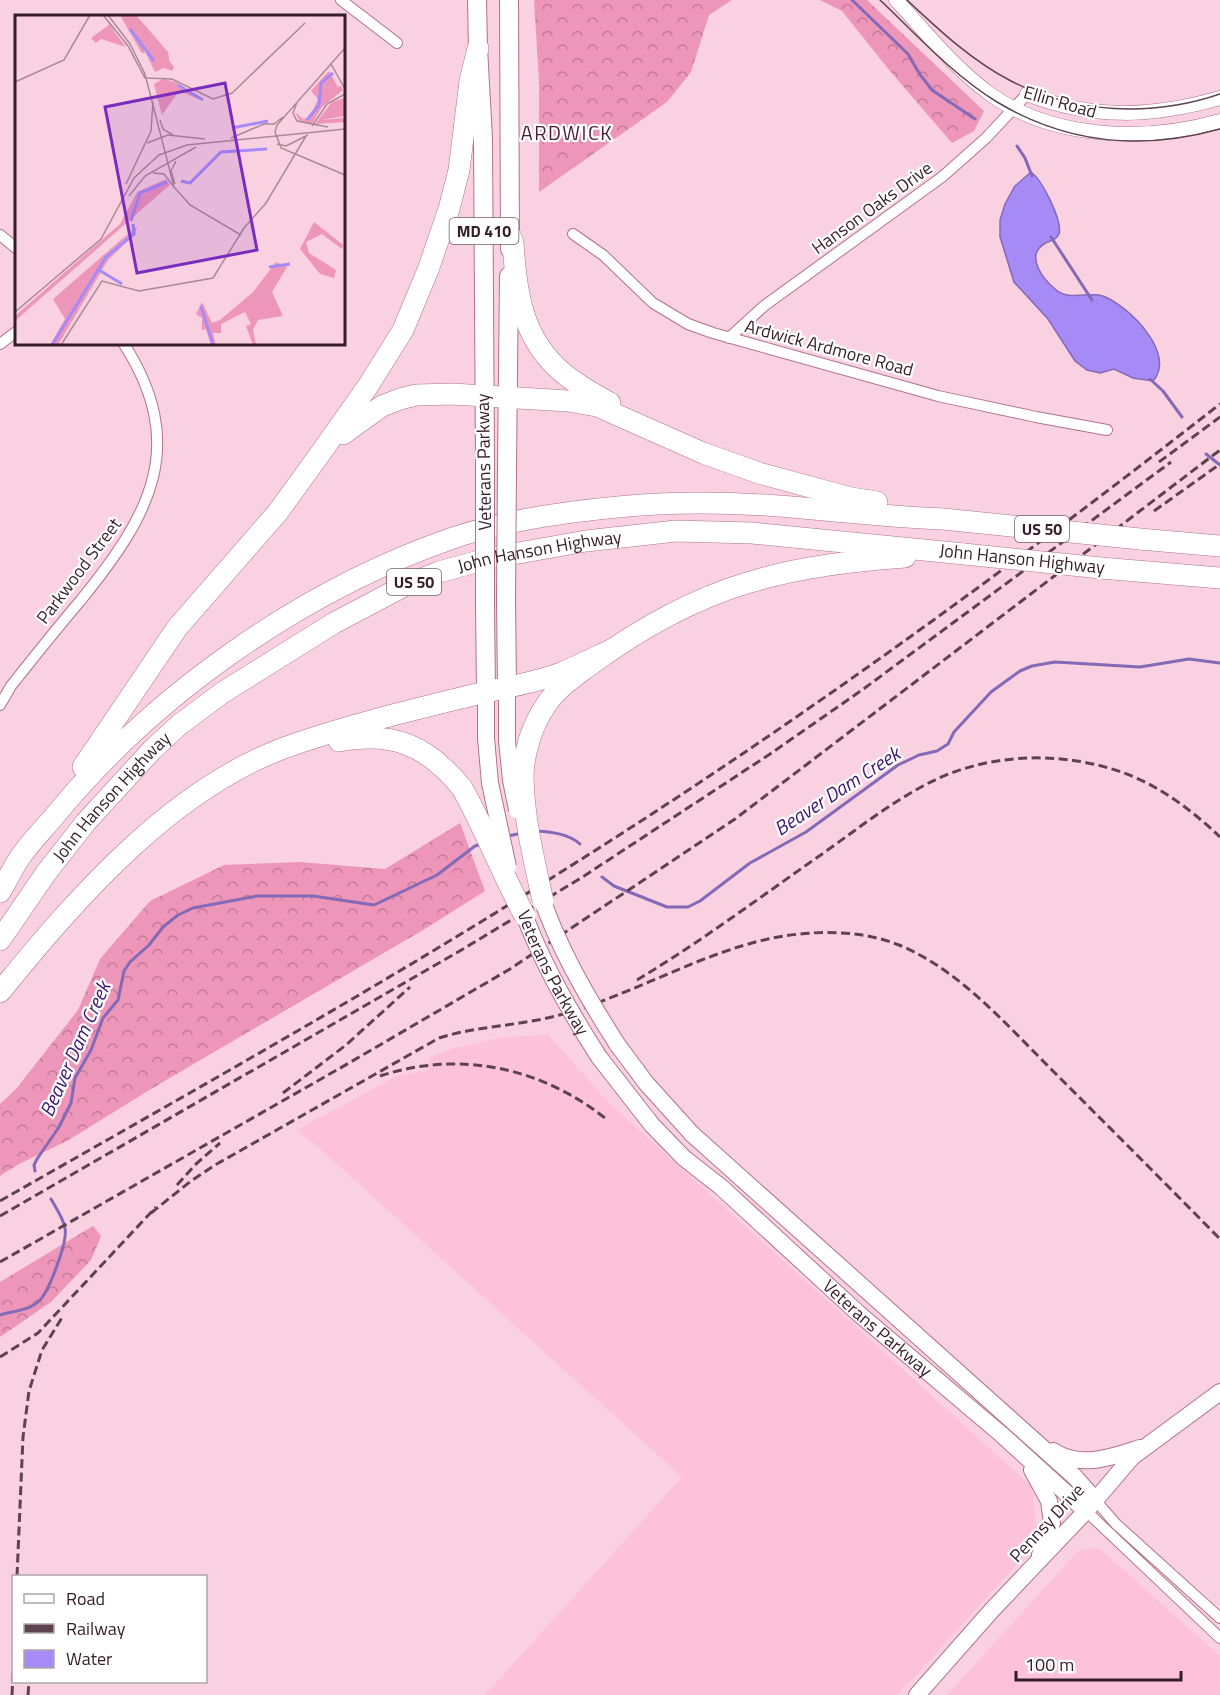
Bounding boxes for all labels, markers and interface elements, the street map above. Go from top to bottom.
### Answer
inset map [15,15,345,345]
street label: Ellin Road [1020,78,1100,125]
district label: ARDWICK [521,117,613,148]
street label: Hanson Oaks Drive [806,154,938,261]
road number: MD 410 [450,218,518,244]
street label: Ardwick Ardmore Road [742,312,916,383]
street label: Veterans Parkway [469,393,498,531]
street label: Parkwood Street [30,511,128,630]
road number: US 50 [1015,516,1069,542]
street label: John Hanson Highway [454,523,623,579]
street label: John Hanson Highway [938,536,1107,581]
road number: US 50 [387,569,441,595]
street label: John Hanson Highway [46,725,177,867]
water label: Beaver Dam Creek [767,737,908,843]
street label: Veterans Parkway [511,906,596,1041]
water label: Beaver Dam Creek [31,974,119,1121]
street label: Veterans Parkway [817,1273,939,1383]
street label: Pennsy Drive [1003,1477,1090,1568]
legend [12,1575,207,1683]
text: Road [66,1585,105,1612]
text: Railway [66,1615,126,1642]
scale bar [1016,1644,1181,1682]
text: Water [66,1645,112,1672]
text: 100 m [1025,1651,1074,1678]

